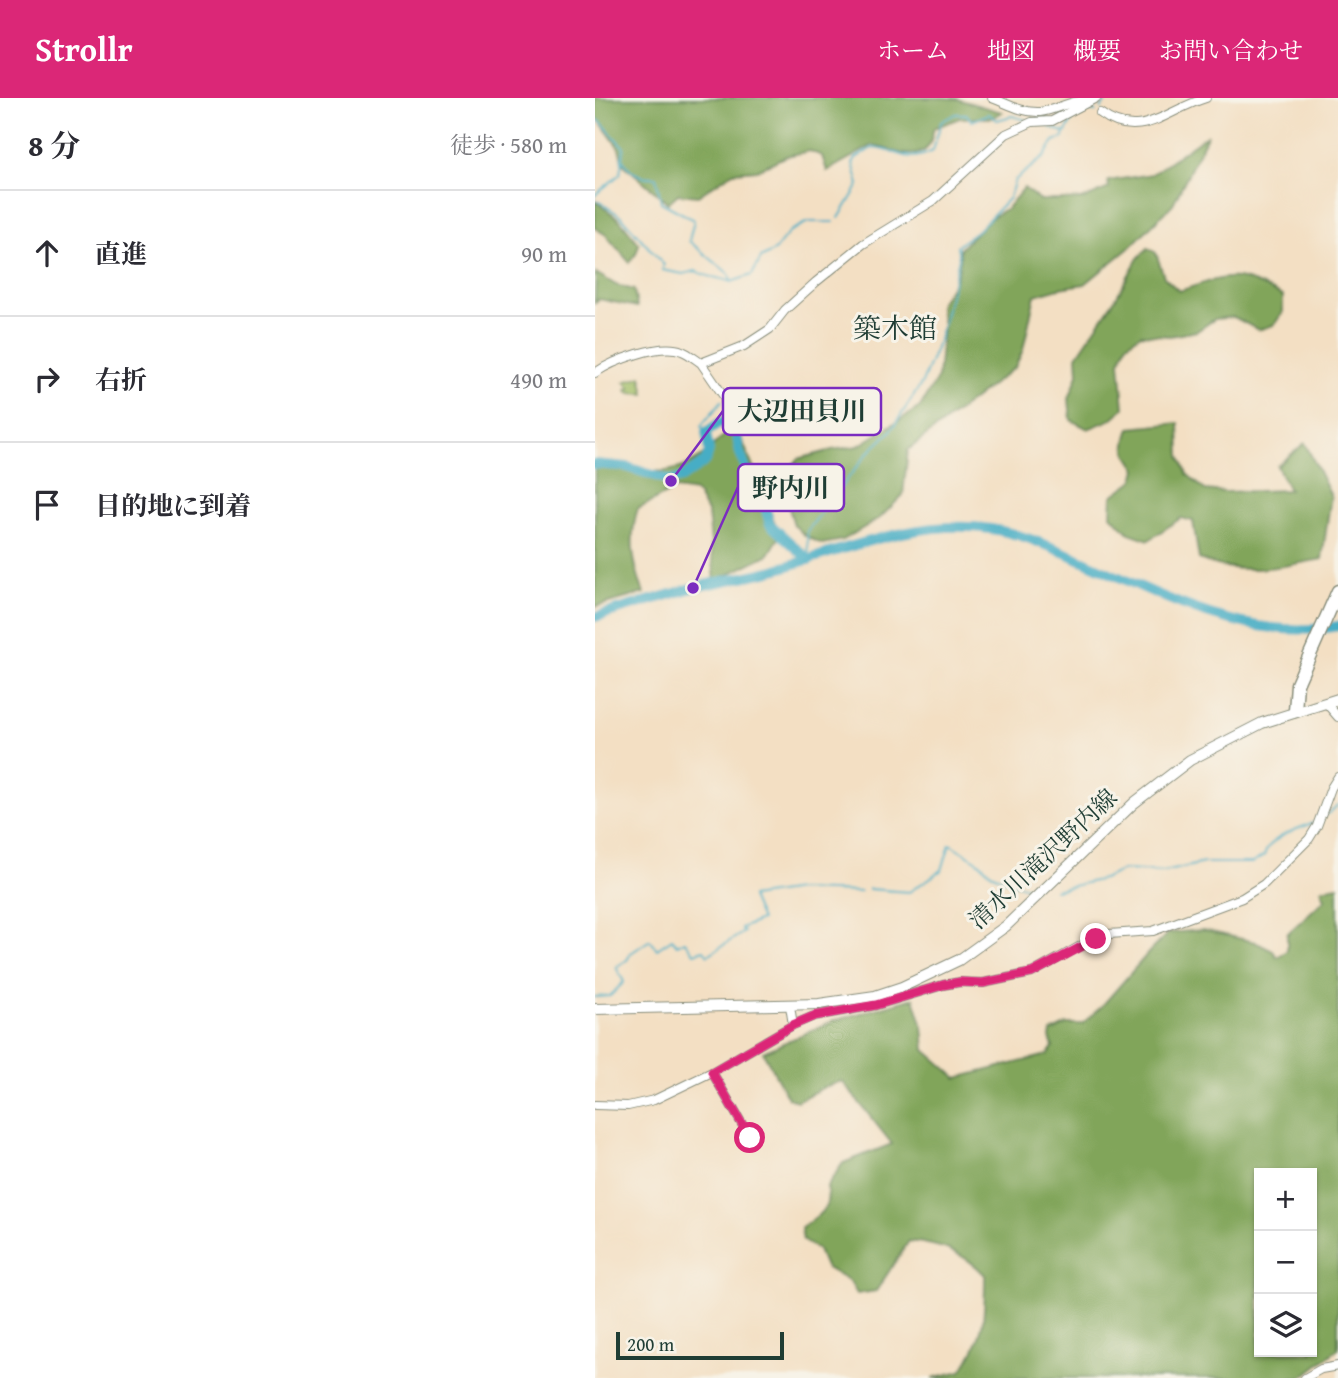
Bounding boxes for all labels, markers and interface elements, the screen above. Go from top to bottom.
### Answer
text: Strollr [35,25,133,73]
text: ホーム [877,33,949,68]
text: 地図 [987,33,1035,68]
text: 概要 [1073,33,1121,68]
text: お問い合わせ [1159,33,1303,68]
text: 8 分 [28,123,80,167]
text: 徒歩 · 580 m [450,128,567,161]
icon: ahead [28,234,66,272]
text: 直進 [95,234,147,273]
text: 90 m [521,237,567,270]
district label: 築木館 [853,307,937,348]
icon: right [28,360,66,398]
text: 右折 [95,360,147,399]
text: 490 m [510,363,567,396]
callout: 大辺田貝川 [723,388,881,435]
text: 大辺田貝川 [737,391,867,430]
callout: 野内川 [738,464,844,511]
text: 野内川 [752,468,830,507]
icon: arrive [28,486,66,524]
text: 目的地に到着 [95,486,251,525]
street label: 清水川滝沢野内線 [961,780,1125,937]
route end [1080,923,1111,954]
route start [734,1122,765,1153]
map controls [1254,1168,1317,1357]
button: + [1254,1168,1317,1231]
button: − [1254,1231,1317,1294]
button: layers [1254,1294,1317,1357]
scale bar [616,1329,784,1361]
text: 200 m [627,1330,674,1358]

